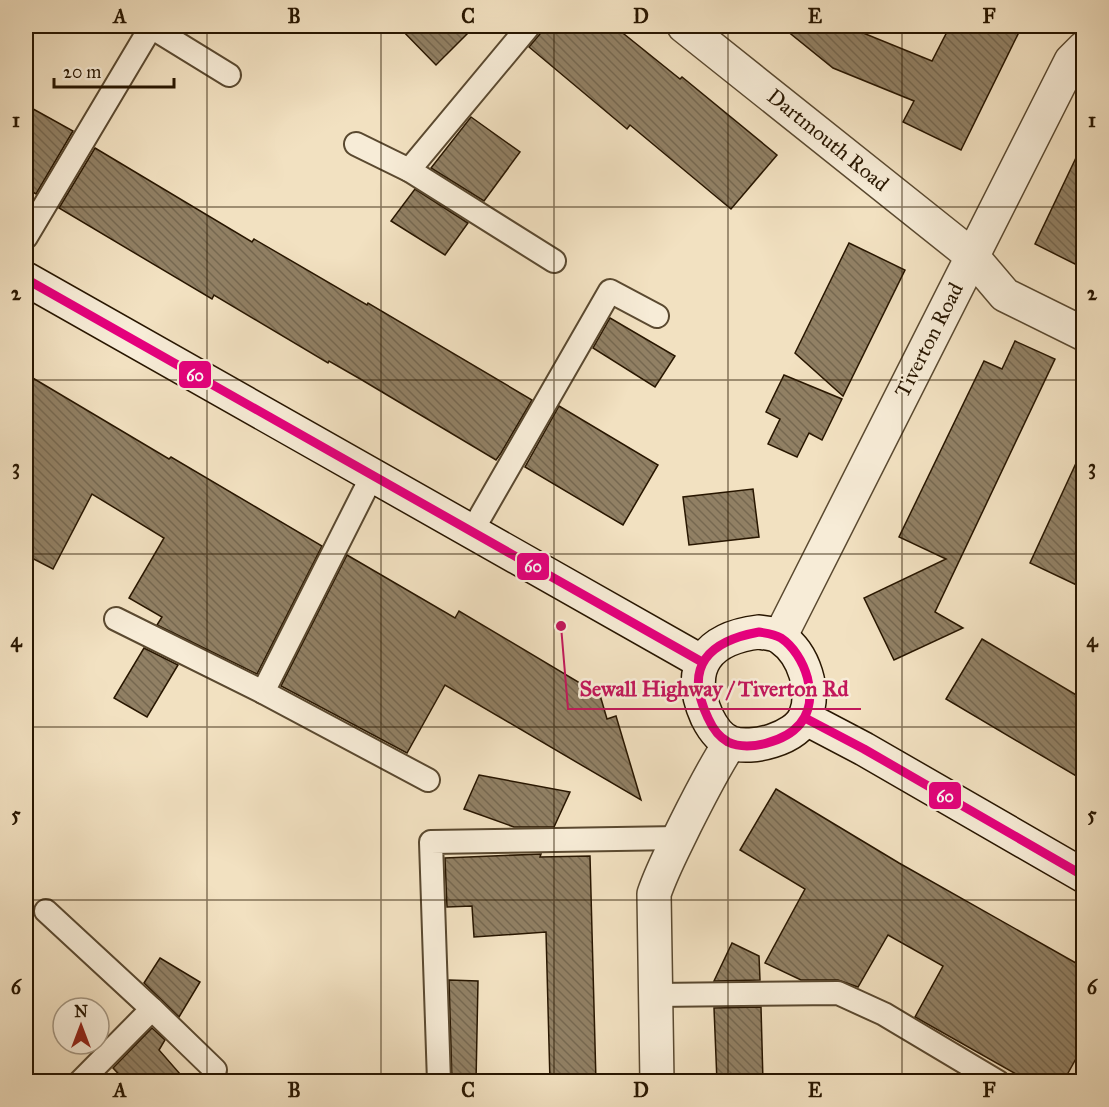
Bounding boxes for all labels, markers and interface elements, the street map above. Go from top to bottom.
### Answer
text: A [111,4,127,28]
text: B [287,4,301,28]
text: C [461,4,475,28]
text: D [633,4,649,28]
text: E [808,4,823,28]
text: F [982,4,996,28]
scale bar [54,51,174,89]
text: 20 m [63,61,101,83]
street label: Dartmouth Road [762,83,894,197]
text: 1 [12,108,20,132]
text: 1 [1088,108,1096,132]
street label: Tiverton Road [889,278,969,402]
text: 2 [11,281,22,305]
text: 2 [1087,281,1098,305]
line badge: 60 [178,360,212,389]
text: 60 [186,366,204,385]
text: 3 [12,455,20,480]
text: 3 [1088,455,1096,480]
line badge: 60 [516,552,550,581]
text: 60 [524,557,542,576]
text: 4 [10,628,22,653]
text: 4 [1086,628,1098,653]
callout: Sewall Highway / Tiverton Rd [568,669,861,709]
text: Sewall Highway / Tiverton Rd [579,675,850,702]
line badge: 60 [928,781,962,810]
text: 60 [936,787,954,806]
text: 5 [11,802,21,826]
text: 5 [1087,802,1097,826]
text: 6 [11,975,23,999]
text: 6 [1087,975,1099,999]
north arrow [51,996,111,1056]
text: N [74,1002,88,1021]
text: A [111,1078,127,1102]
text: B [287,1078,301,1102]
text: C [461,1078,475,1102]
text: D [633,1078,649,1102]
text: E [808,1078,823,1102]
text: F [982,1078,996,1102]

